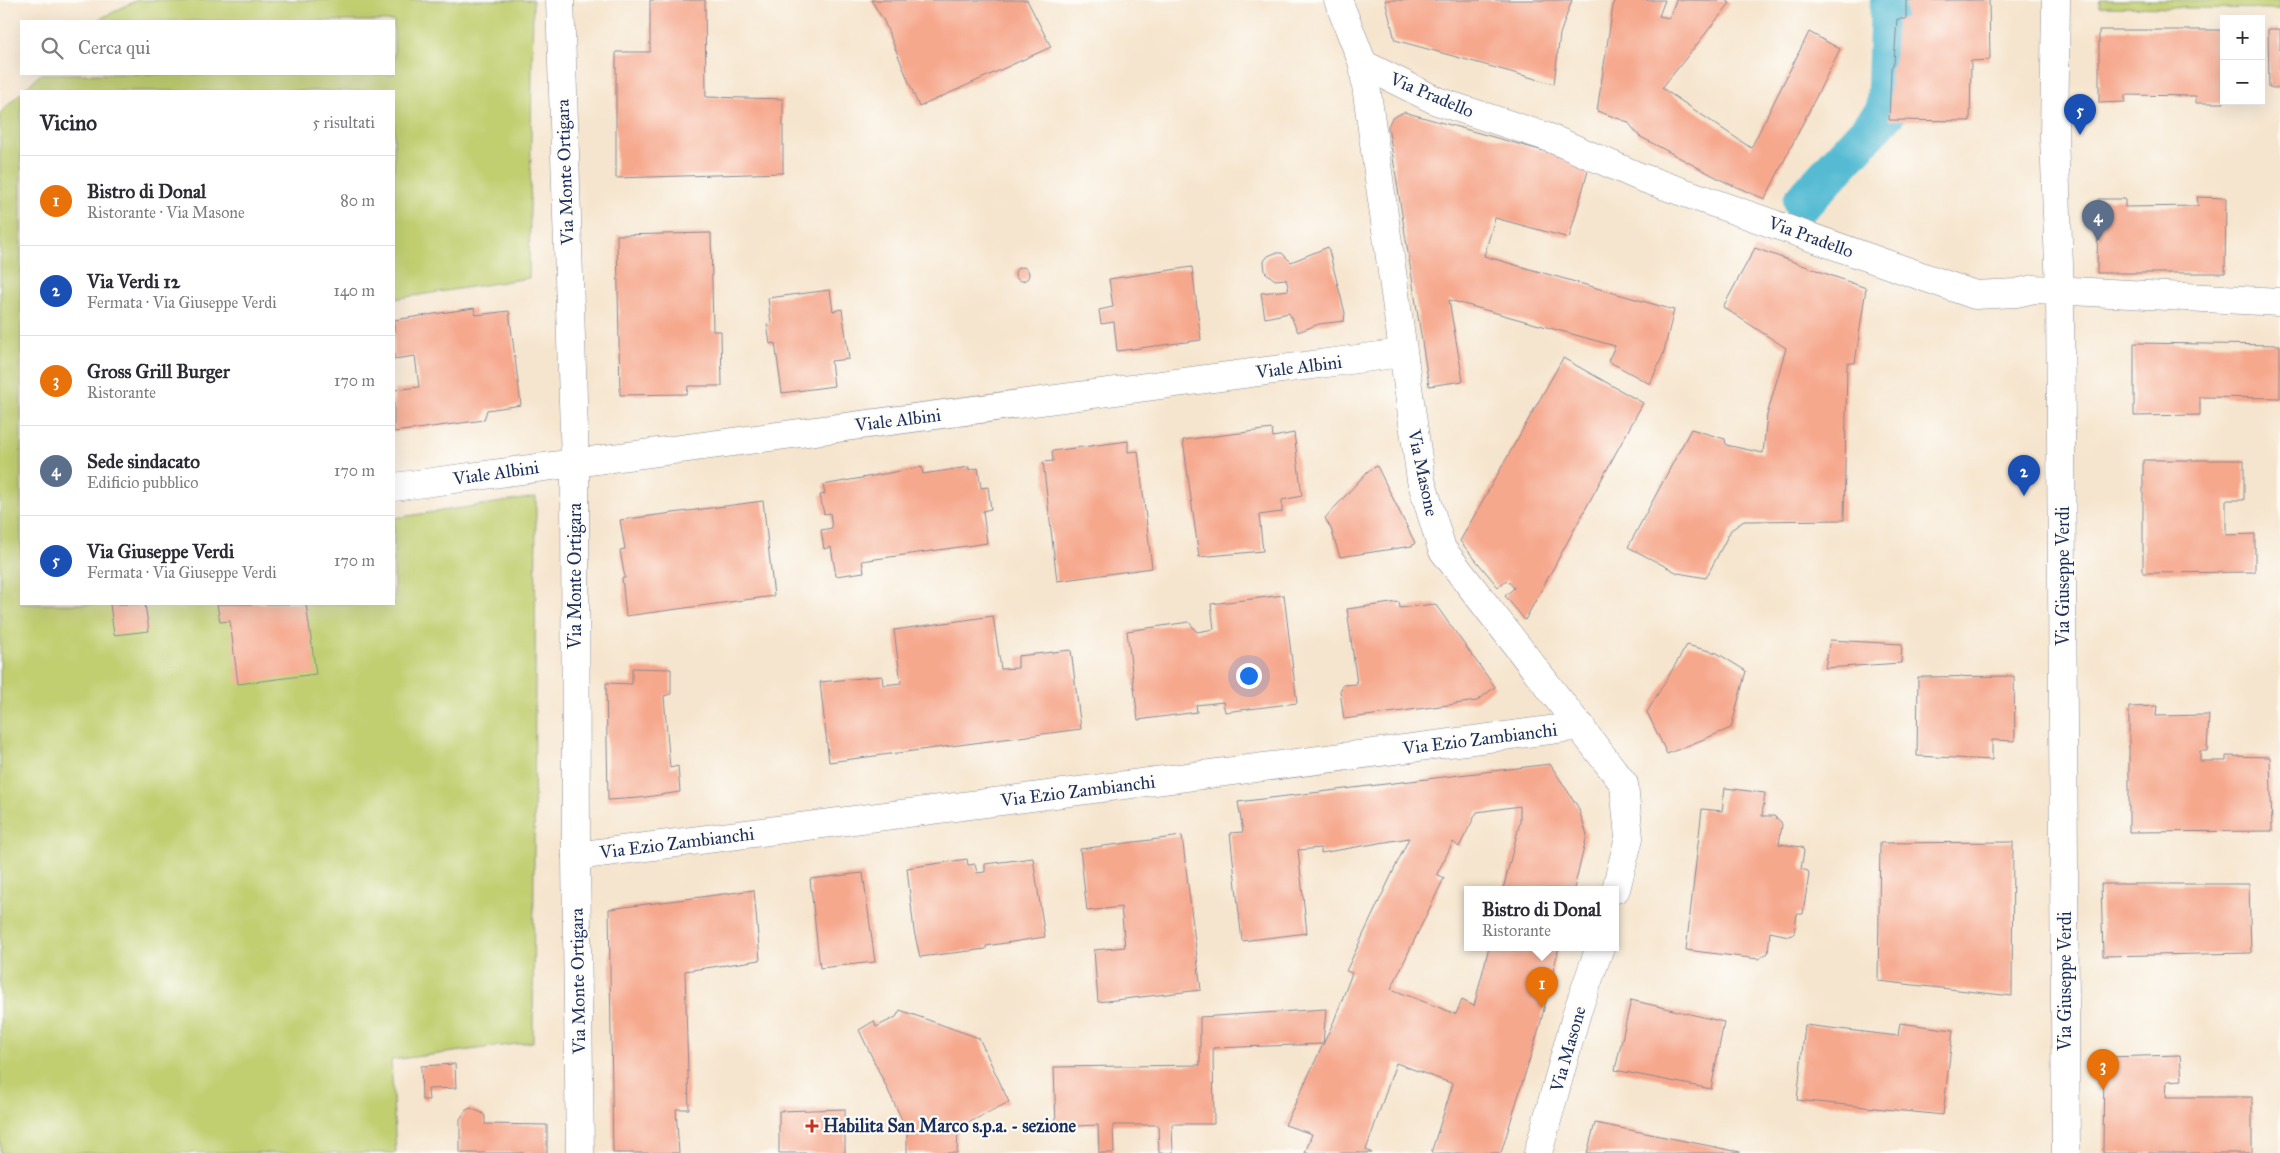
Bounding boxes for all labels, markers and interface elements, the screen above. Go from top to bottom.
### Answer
map controls [2220,15,2265,105]
button: + [2220,15,2265,60]
search box [20,20,395,75]
icon: search [38,34,66,62]
text: Cerca qui [78,36,150,59]
button: − [2220,60,2265,105]
street label: Via Pradello [1386,67,1477,122]
pin: 5 [2064,94,2096,135]
street label: Via Monte Ortigara [551,98,580,246]
text: Vicino [40,110,97,136]
text: 5 risultati [313,113,375,132]
text: Bistro di Donal [87,180,206,203]
text: 1 [53,191,59,210]
text: 80 m [340,191,375,210]
pin: 4 [2082,200,2114,241]
text: Ristorante · Via Masone [87,203,245,222]
street label: Via Pradello [1765,211,1857,263]
text: Via Verdi 12 [87,270,180,293]
text: 2 [52,281,60,300]
text: 140 m [334,281,375,300]
text: Fermata · Via Giuseppe Verdi [87,293,277,312]
street label: Viale Albini [1254,351,1343,383]
text: Gross Grill Burger [87,360,230,383]
text: 3 [53,371,59,390]
text: 170 m [334,371,375,390]
text: Ristorante [87,383,156,402]
street label: Viale Albini [853,404,942,436]
street label: Via Masone [1403,427,1443,518]
text: Sede sindacato [87,450,200,473]
pin: 2 [2008,455,2040,496]
street label: Viale Albini [451,456,540,490]
text: 4 [52,461,60,480]
text: 170 m [334,461,375,480]
text: Edificio pubblico [87,473,198,492]
street label: Via Monte Ortigara [564,503,587,650]
street label: Via Giuseppe Verdi [2052,506,2074,647]
text: Via Giuseppe Verdi [87,540,234,563]
text: 5 [52,551,60,570]
text: 170 m [334,551,375,570]
text: Fermata · Via Giuseppe Verdi [87,563,277,582]
your location [1236,663,1262,689]
street label: Via Ezio Zambianchi [1401,719,1559,760]
street label: Via Ezio Zambianchi [999,771,1157,812]
street label: Via Ezio Zambianchi [598,823,756,864]
popup [1464,886,1619,951]
text: Bistro di Donal [1482,898,1601,921]
street label: Via Monte Ortigara [566,907,591,1055]
street label: Via Giuseppe Verdi [2054,911,2076,1052]
text: Ristorante [1482,921,1551,940]
pin: 1 [1526,967,1558,1008]
street label: Via Masone [1545,1004,1591,1095]
pin: 3 [2087,1049,2119,1090]
place label: Habilita San Marco s.p.a. - sezione [823,1115,1076,1138]
marker: Habilita San Marco s.p.a. - sezione [805,1119,819,1133]

